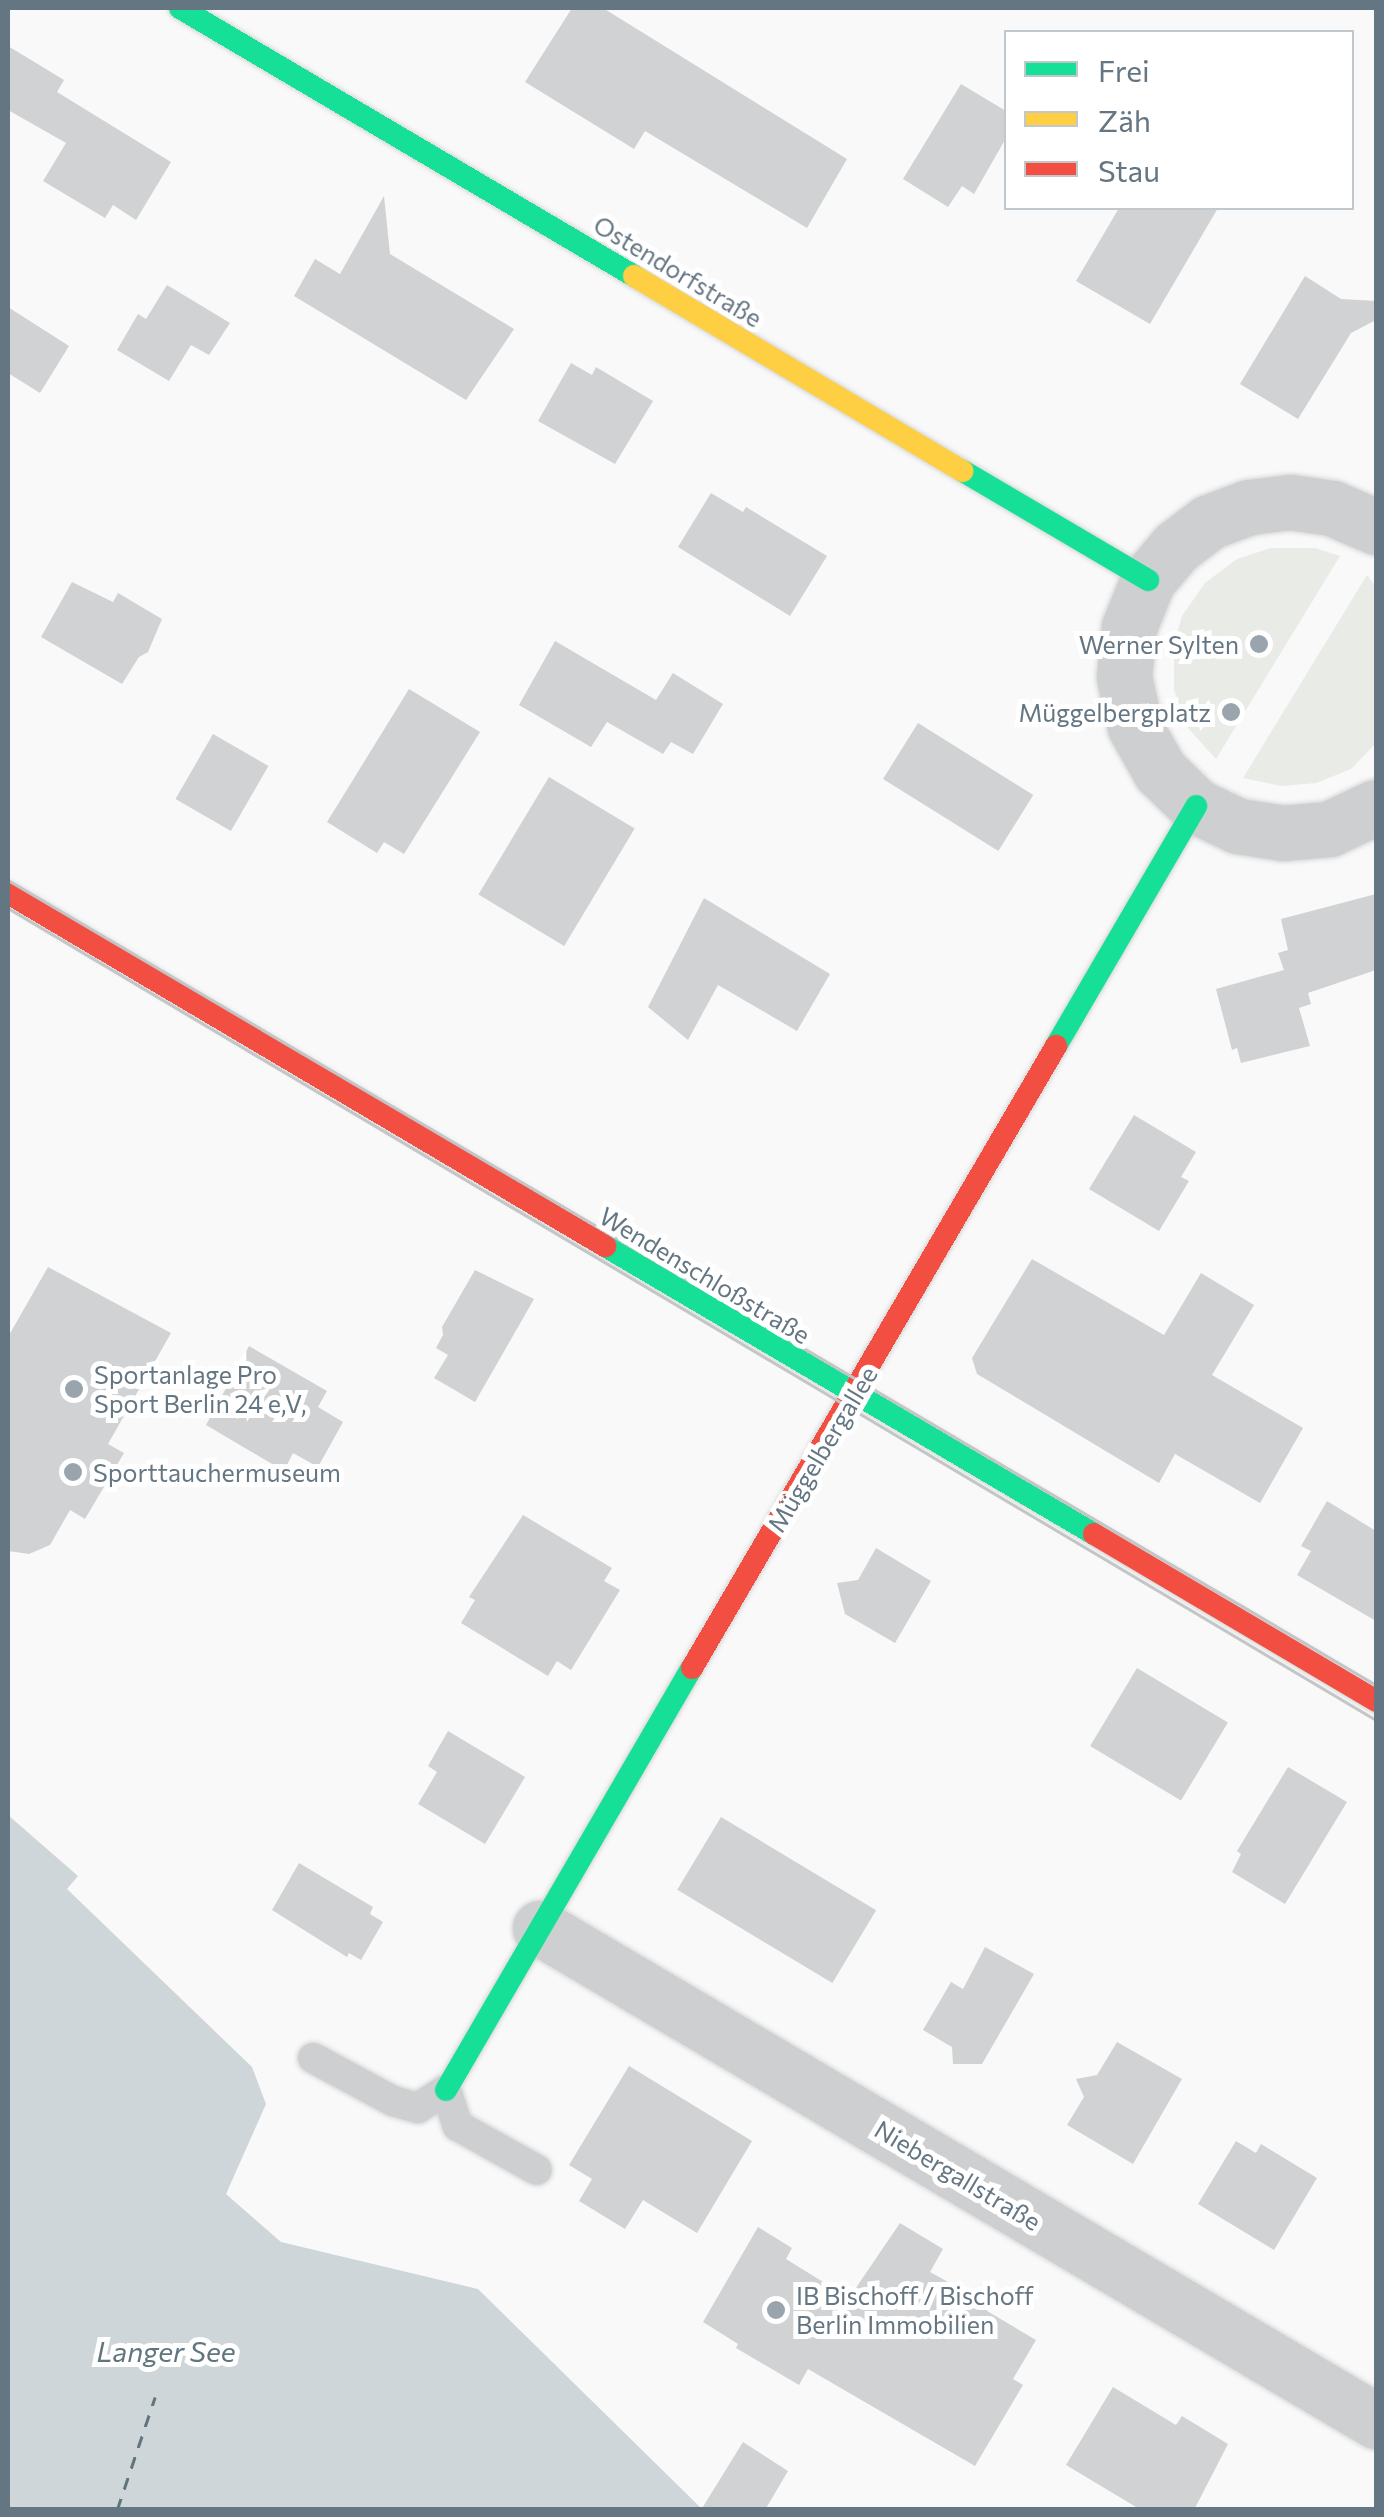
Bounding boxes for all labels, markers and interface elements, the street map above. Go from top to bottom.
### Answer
legend [1004,30,1354,210]
text: Frei [1098,51,1150,88]
text: Zäh [1098,101,1151,138]
text: Stau [1098,151,1160,188]
street label: Ostendorfstraße [588,209,768,333]
place label: Werner Sylten [1079,629,1239,659]
marker: Werner Sylten [1248,633,1270,655]
place label: Müggelbergplatz [1018,697,1211,727]
marker: Müggelbergplatz [1220,701,1242,723]
street label: Wendenschloßstraße [594,1200,816,1350]
place label: Sportanlage Pro Sport Berlin 24 e,V, [94,1360,306,1419]
street label: Müggelbergallee [761,1361,883,1537]
marker: Sportanlage Pro Sport Berlin 24 e,V, [63,1378,85,1400]
place label: Sporttauchermuseum [93,1457,341,1487]
marker: Sporttauchermuseum [62,1461,84,1483]
street label: Niebergallstraße [870,2114,1046,2236]
place label: IB Bischoff / Bischoff Berlin Immobilien [796,2281,1034,2340]
marker: IB Bischoff / Bischoff Berlin Immobilien [765,2299,787,2321]
water label: Langer See [97,2334,235,2368]

